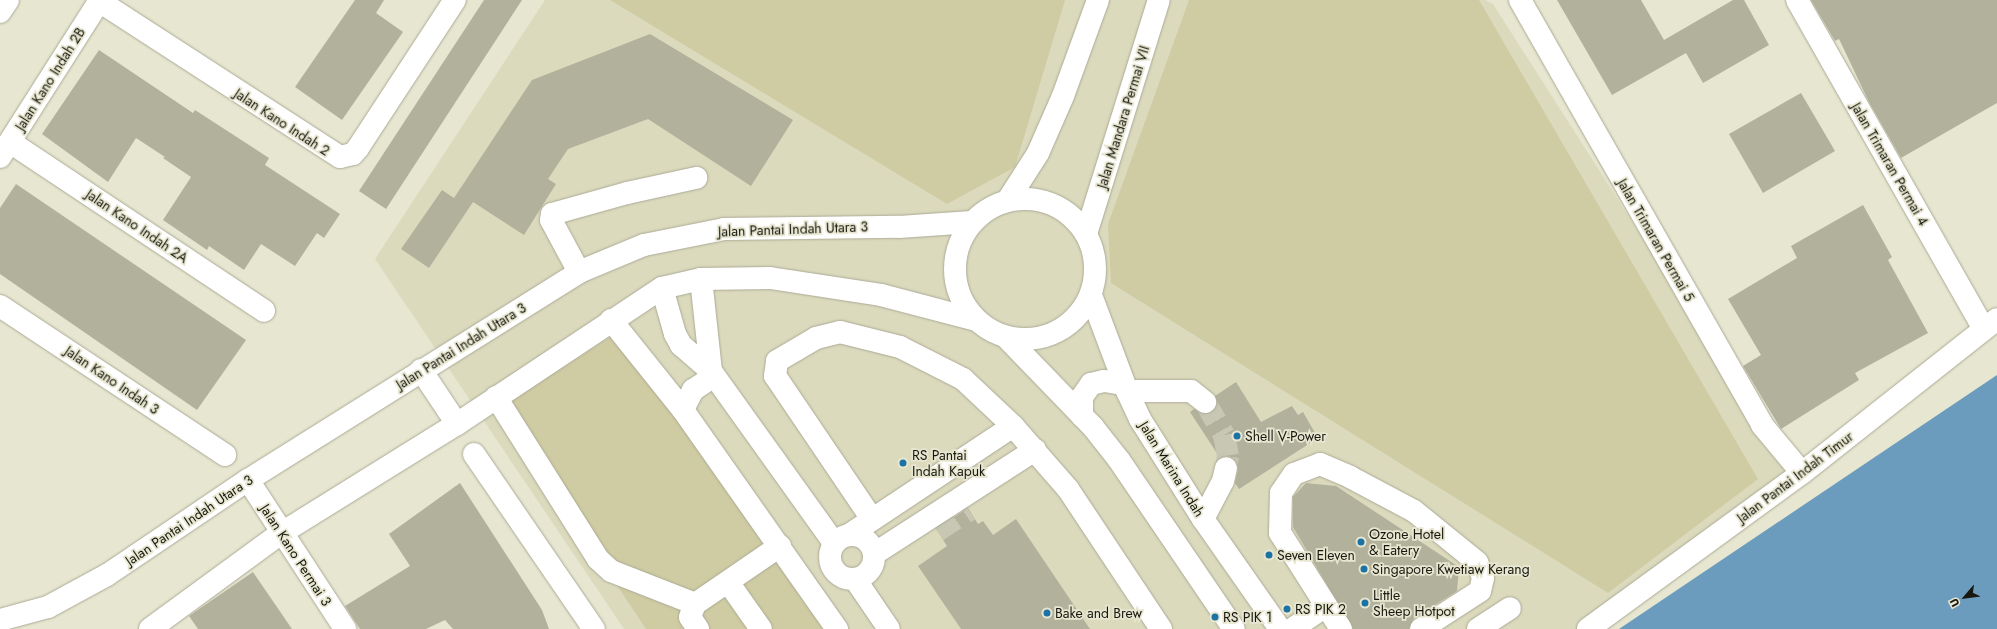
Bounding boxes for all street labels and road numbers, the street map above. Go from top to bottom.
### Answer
street label: Jalan Kano Indah 2B [12,24,88,134]
street label: Jalan Mandara Permai VII [1093,44,1153,190]
street label: Jalan Kano Indah 2 [231,85,333,159]
street label: Jalan Trimaran Permai 4 [1848,100,1932,228]
street label: Jalan Trimaran Permai 5 [1614,176,1698,304]
street label: Jalan Kano Indah 2A [83,186,191,266]
street label: Jalan Pantai Indah Utara 3 [718,218,868,240]
street label: Jalan Pantai Indah Utara 3 [393,299,529,393]
street label: Jalan Kano Indah 3 [62,342,162,418]
street label: Jalan Marina Indah [1136,418,1208,520]
street label: Jalan Pantai Indah Timur [1734,428,1856,526]
street label: Jalan Pantai Indah Utara 3 [122,471,256,569]
street label: Jalan Kano Permai 3 [257,501,335,609]

